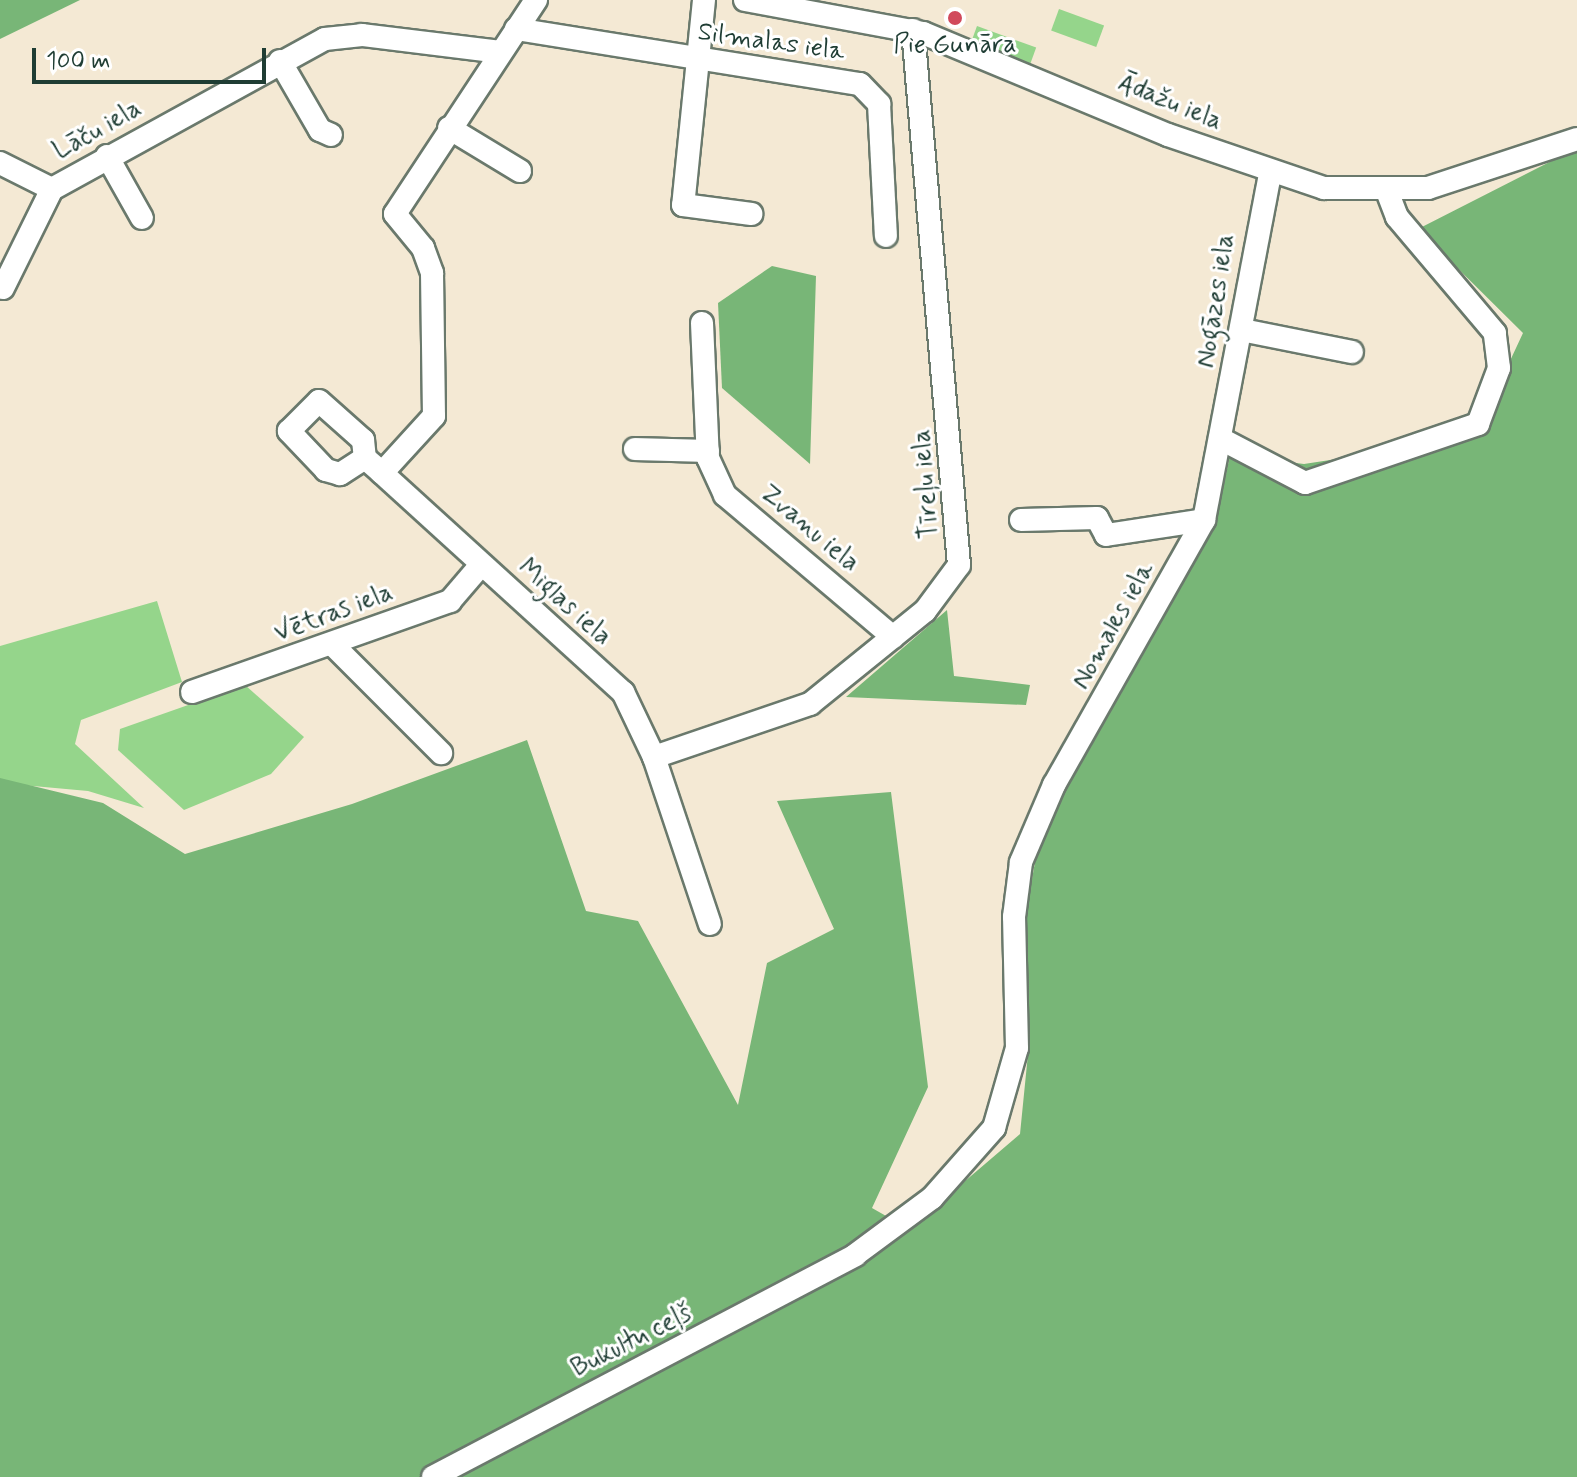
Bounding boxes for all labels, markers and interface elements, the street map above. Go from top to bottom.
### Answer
marker: Pie Gunāra [946,9,964,27]
street label: Silmalas iela [696,17,846,69]
place label: Pie Gunāra [895,30,1015,62]
scale bar [36,32,270,82]
text: 100 m [46,46,110,77]
street label: Ādažu iela [1113,67,1227,139]
street label: Lāču iela [48,94,148,168]
street label: Nogāzes iela [1191,231,1243,371]
street label: Tīreļu iela [908,427,946,541]
street label: Zvanu iela [752,478,866,580]
street label: Miglas iela [510,552,618,654]
street label: Nomales iela [1066,557,1162,695]
street label: Vētras iela [269,578,399,650]
street label: Bukultu ceļš [567,1298,697,1386]

